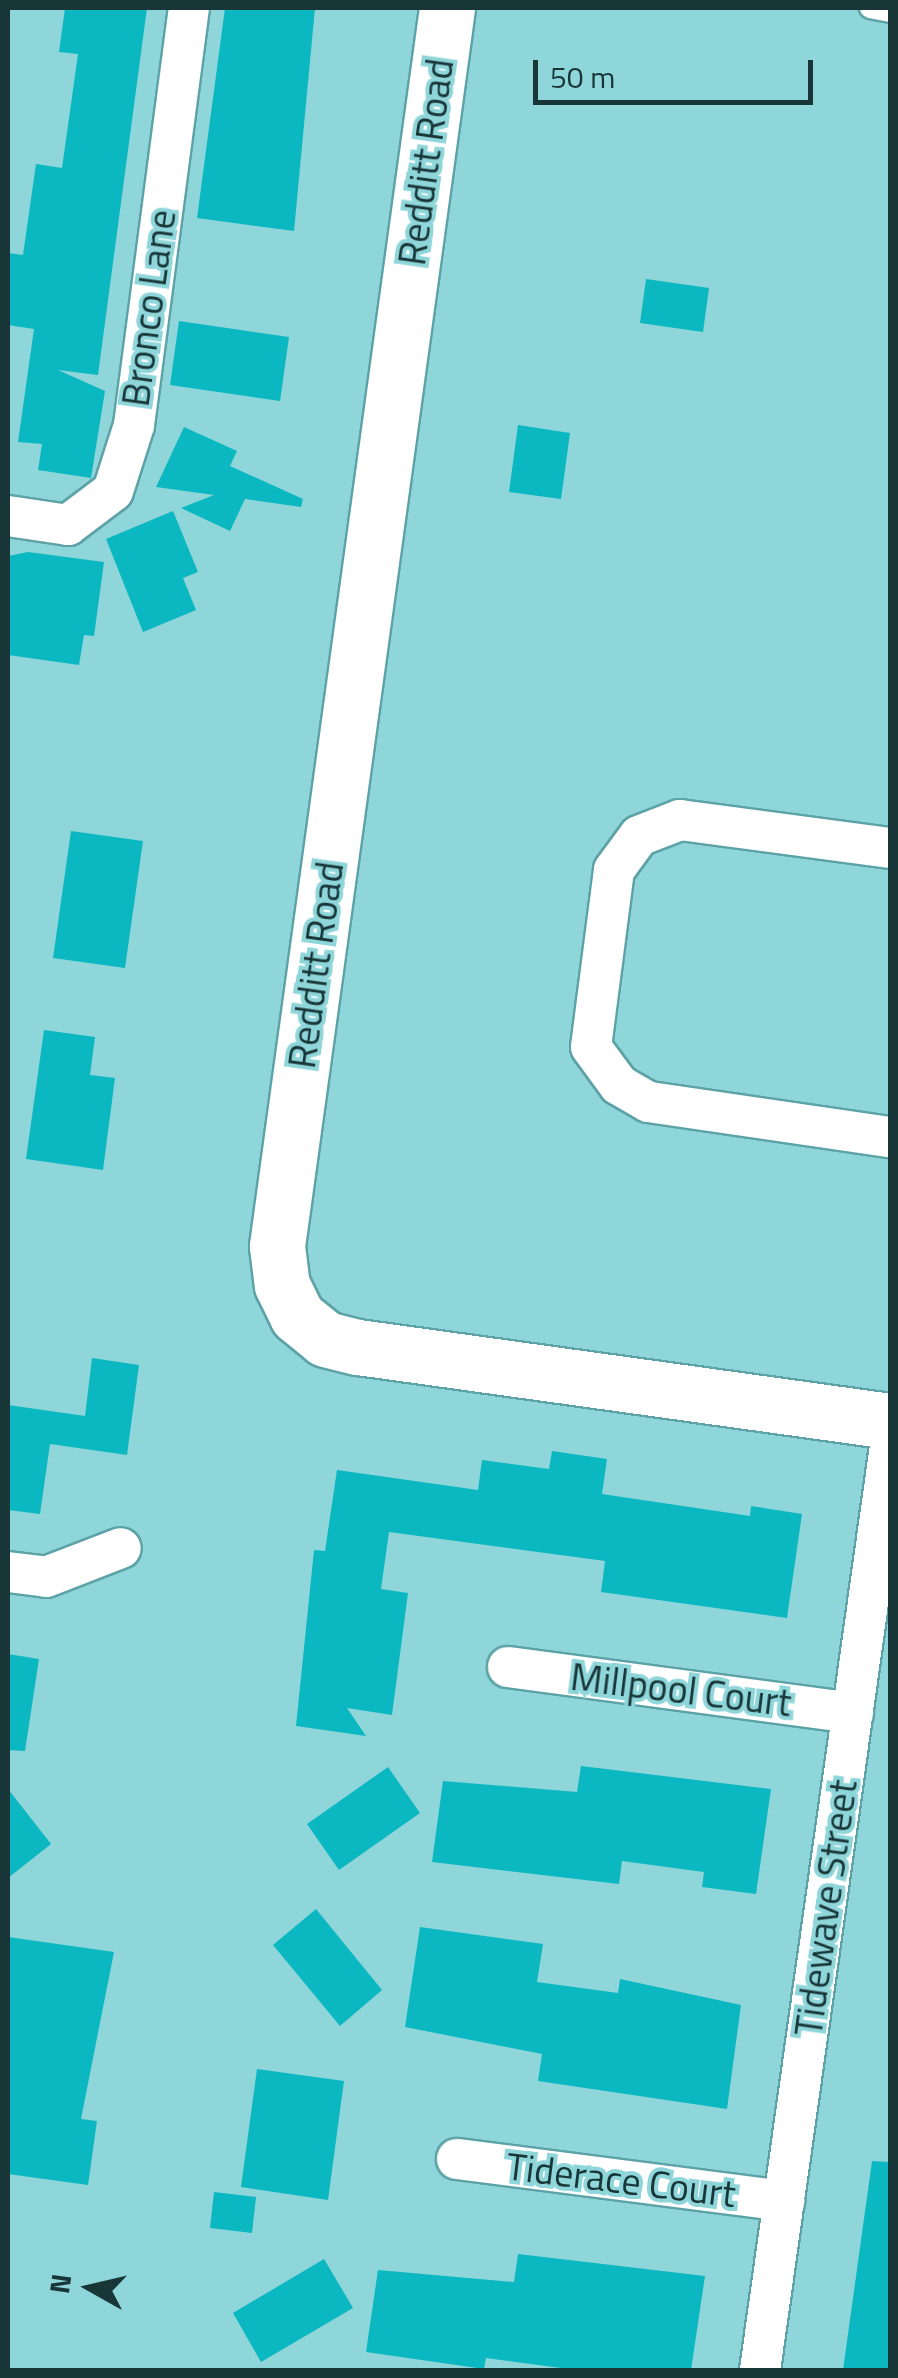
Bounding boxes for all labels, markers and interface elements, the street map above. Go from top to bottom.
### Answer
scale bar [538,40,818,102]
text: 50 m [550,54,615,100]
street label: Redditt Road [389,56,463,268]
street label: Bronco Lane [113,207,185,409]
street label: Redditt Road [279,859,353,1071]
street label: Millpool Court [568,1654,794,1726]
street label: Tidewave Street [785,1777,867,2039]
street label: Tiderace Court [504,2143,738,2217]
north arrow [40,2238,140,2338]
text: N [37,2271,82,2296]

